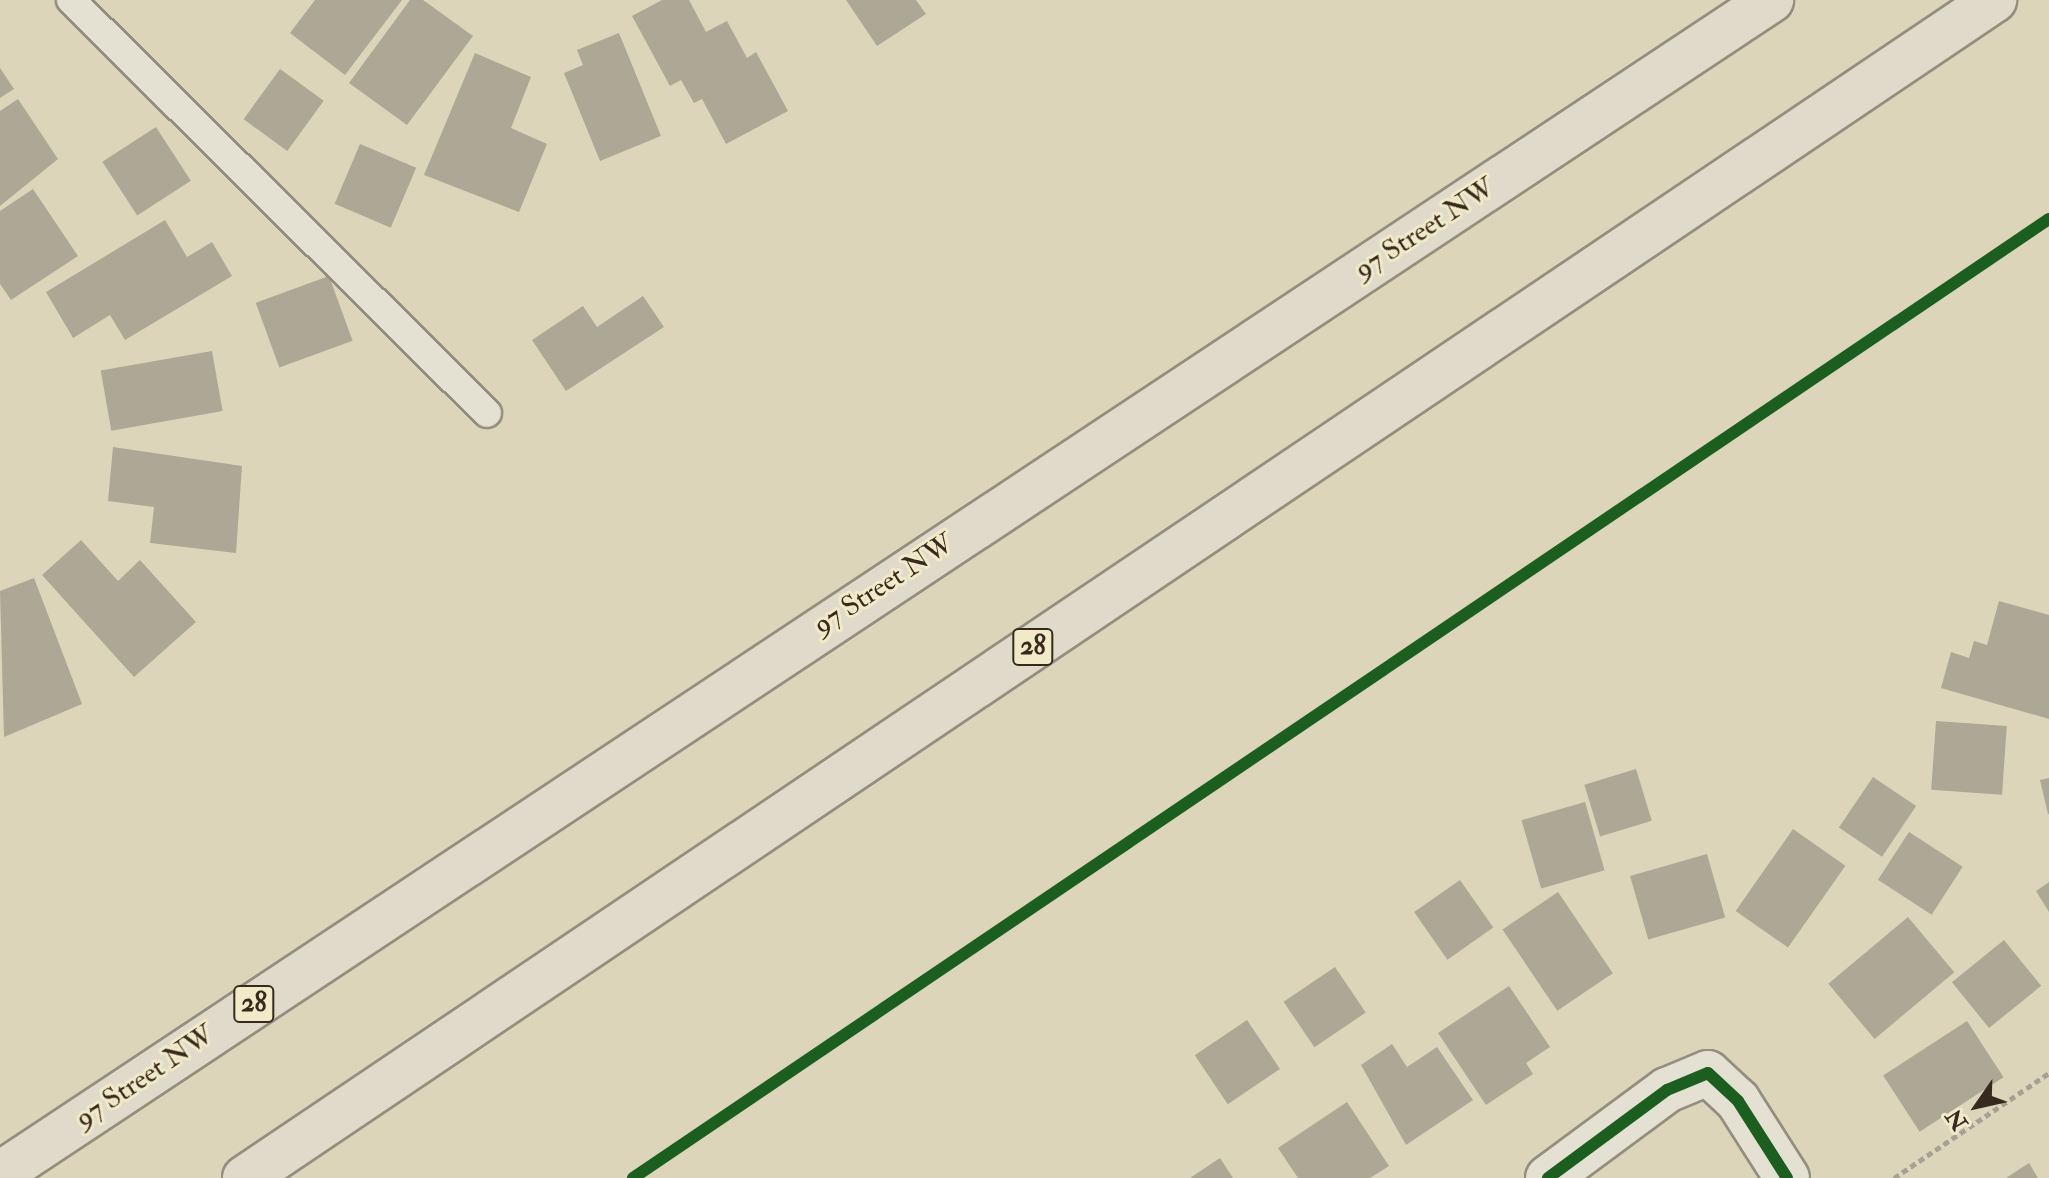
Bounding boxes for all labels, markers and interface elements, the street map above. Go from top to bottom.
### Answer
street label: 97 Street NW [1349,171,1501,287]
street label: 97 Street NW [808,527,960,643]
road number: 28 [1011,625,1055,669]
road number: 28 [232,982,276,1026]
street label: 97 Street NW [69,1018,221,1136]
north arrow [1937,1066,2017,1146]
text: N [1940,1103,1974,1135]

